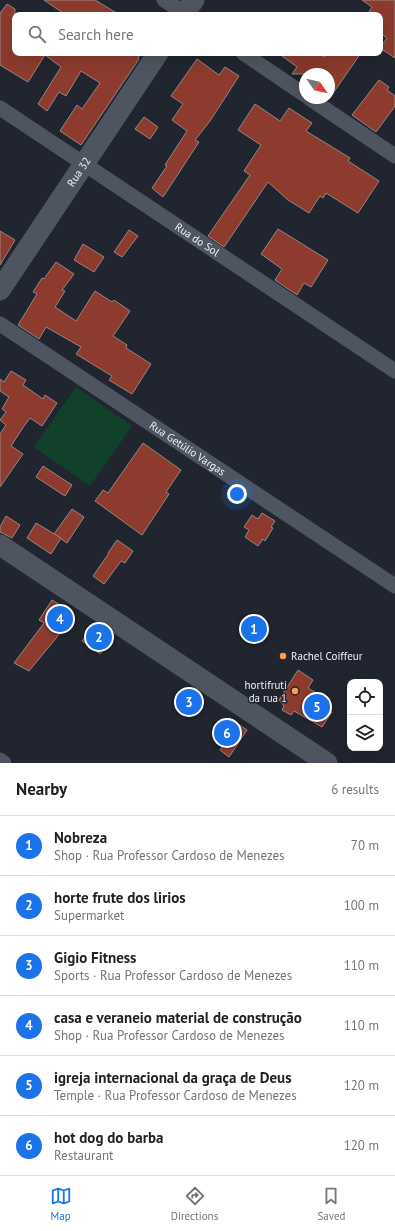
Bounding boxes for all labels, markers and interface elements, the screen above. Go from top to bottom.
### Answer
search box [12,12,383,56]
icon: search [26,23,48,45]
text: Search here [58,25,134,44]
north arrow [299,68,335,104]
street label: Rua 32 [64,154,94,189]
street label: Rua do Sol [172,220,223,260]
street label: Rua Getúlio Vargas [147,418,229,479]
your location [227,484,247,504]
pin: 4 [47,604,73,634]
pin: 1 [241,614,267,644]
pin: 2 [86,622,112,652]
place label: Rachel Coiffeur [291,649,363,663]
marker: Rachel Coiffeur [278,651,288,661]
place label: hortifruti da rua 1 [244,678,287,705]
map controls [347,679,383,751]
button: locate [347,679,383,715]
marker: hortifruti da rua 1 [290,686,300,696]
pin: 3 [176,687,202,717]
pin: 5 [304,692,330,722]
button: layers [347,715,383,751]
pin: 6 [214,718,240,748]
text: Nearby [16,778,67,800]
text: 6 results [331,781,379,798]
text: Nobreza [54,828,107,847]
text: 1 [25,837,33,854]
text: 70 m [351,837,379,854]
text: Shop · Rua Professor Cardoso de Menezes [54,847,285,864]
text: horte frute dos lirios [54,888,186,907]
text: 2 [25,897,33,914]
text: 100 m [344,897,379,914]
text: Supermarket [54,907,124,924]
text: Gigio Fitness [54,948,136,967]
text: 3 [25,957,33,974]
text: 110 m [344,957,379,974]
text: Sports · Rua Professor Cardoso de Menezes [54,967,292,984]
text: casa e veraneio material de construção [54,1008,302,1027]
text: 4 [25,1017,33,1034]
text: 110 m [344,1017,379,1034]
text: Shop · Rua Professor Cardoso de Menezes [54,1027,285,1044]
text: igreja internacional da graça de Deus [54,1068,292,1087]
text: 5 [25,1077,33,1094]
text: 120 m [344,1077,379,1094]
text: Temple · Rua Professor Cardoso de Menezes [54,1087,297,1104]
text: hot dog do barba [54,1128,163,1147]
text: 6 [25,1137,33,1154]
text: 120 m [344,1137,379,1154]
text: Restaurant [54,1147,113,1164]
tab: Map [50,1185,72,1223]
tab: Directions [171,1185,218,1223]
tab: Saved [317,1185,345,1223]

